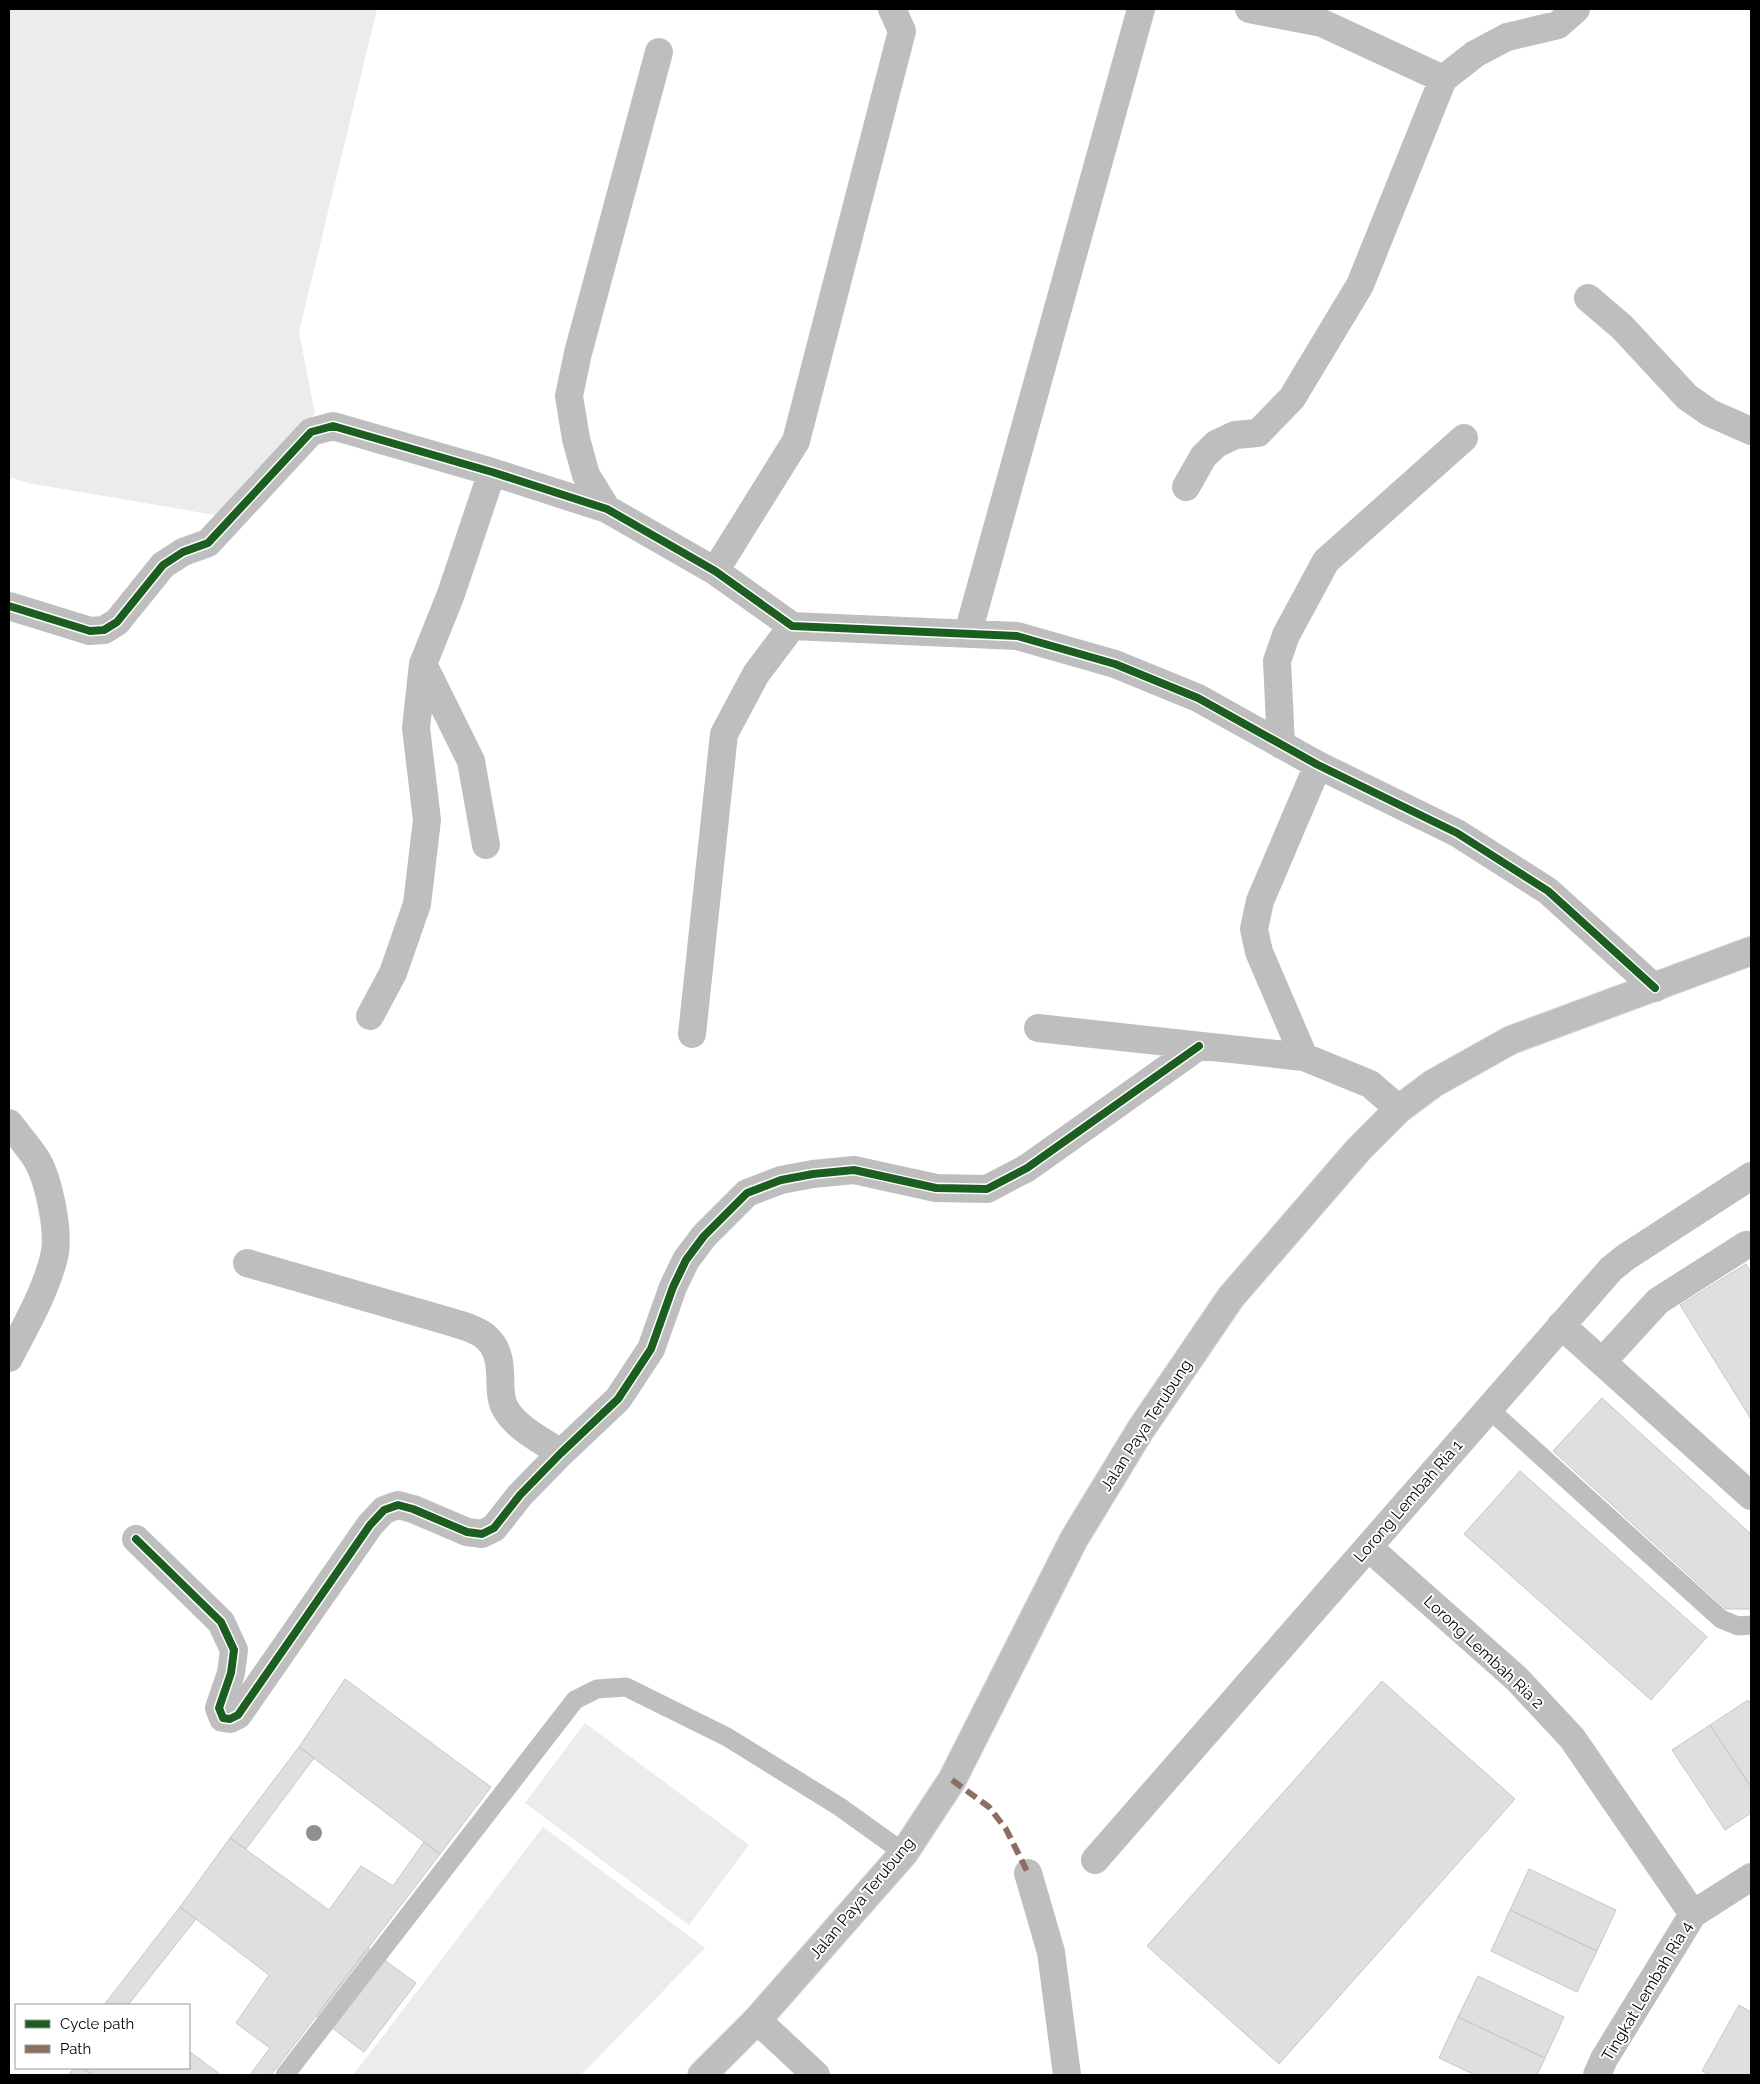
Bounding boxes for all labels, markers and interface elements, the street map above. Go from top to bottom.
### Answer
street label: Jalan Paya Terubung [1096,1356,1196,1494]
street label: Lorong Lembah Ria 1 [1350,1436,1466,1566]
street label: Lorong Lembah Ria 2 [1420,1591,1548,1713]
street label: Jalan Paya Terubung [806,1833,918,1963]
street label: Tingkat Lembah Ria 4 [1598,1917,1696,2064]
legend [15,2004,190,2069]
text: Cycle path [60,2015,134,2033]
text: Path [60,2040,91,2058]

